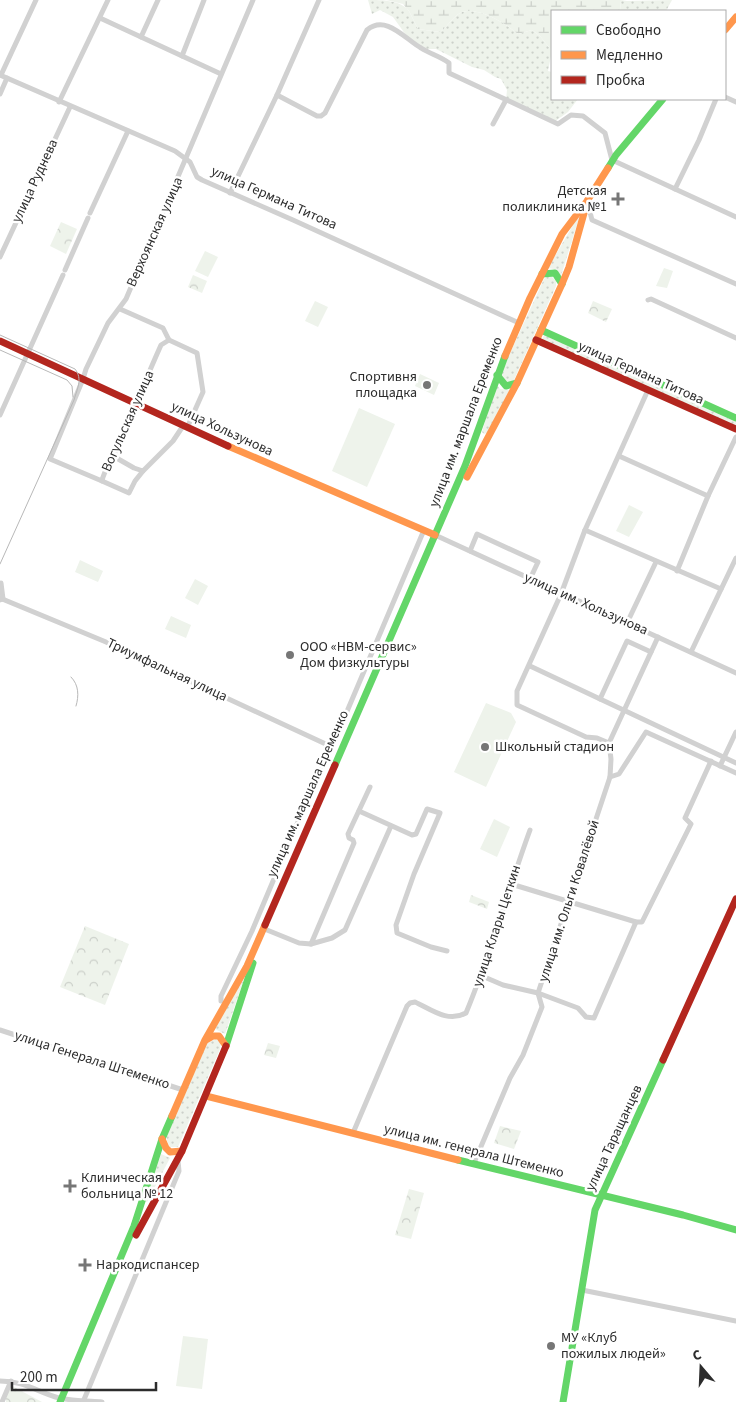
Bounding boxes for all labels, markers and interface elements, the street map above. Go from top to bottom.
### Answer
legend [551,10,726,100]
text: Свободно [596,20,661,41]
text: Медленно [596,45,663,66]
text: Пробка [596,70,645,91]
street label: улица Руднева [7,136,63,226]
street label: улица Германа Титова [208,161,340,235]
street label: Верхоянская улица [122,174,188,290]
place label: Детская поликлиника №1 [502,181,607,217]
marker: Детская поликлиника №1 [611,192,625,206]
street label: улица им. маршала Еременко [424,334,508,510]
street label: улица Германа Титова [575,336,707,410]
street label: Вогульская улица [97,367,159,475]
place label: Спортивня площадка [350,367,417,403]
marker: Спортивня площадка [421,379,433,391]
street label: улица Хользунова [168,397,276,461]
street label: улица им. Хользунова [521,568,651,640]
street label: Триумфальная улица [103,633,231,707]
place label: ООО «НВМ-сервис» Дом физкультуры [300,637,417,673]
marker: ООО «НВМ-сервис» Дом физкультуры [284,649,296,661]
street label: улица им. маршала Еременко [262,707,354,881]
place label: Школьный стадион [495,737,614,757]
marker: Школьный стадион [479,741,491,753]
street label: улица им. Ольги Ковалёвой [533,817,605,985]
street label: улица Клары Цеткин [468,862,526,990]
street label: улица Генерала Штеменко [12,1025,172,1095]
street label: улица Таращанцев [581,1082,647,1194]
street label: улица им. генерала Штеменко [382,1119,566,1183]
place label: Клиническая больница № 12 [81,1168,173,1204]
marker: Клиническая больница № 12 [63,1179,77,1193]
place label: Наркодиспансер [96,1255,200,1275]
marker: Наркодиспансер [78,1258,92,1272]
place label: МУ «Клуб пожилых людей» [561,1328,666,1364]
marker: МУ «Клуб пожилых людей» [545,1340,557,1352]
north arrow [676,1342,726,1392]
text: С [690,1345,704,1366]
scale bar [12,1360,156,1392]
text: 200 m [20,1367,58,1388]

